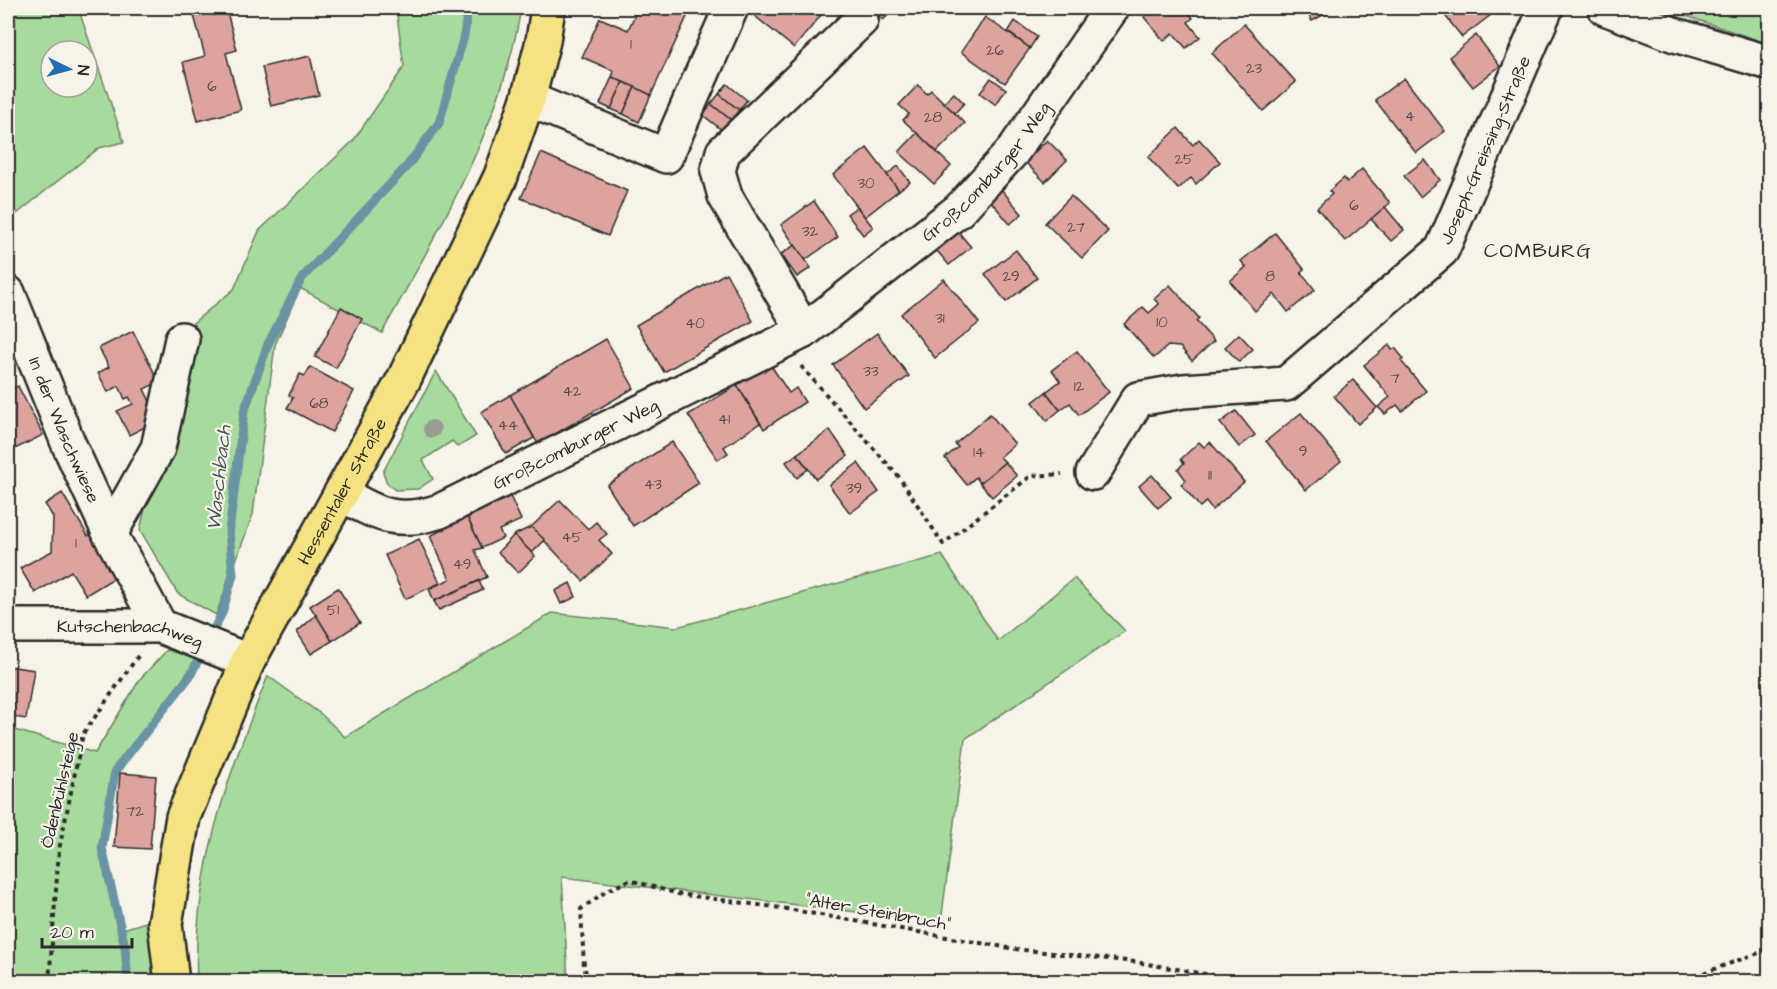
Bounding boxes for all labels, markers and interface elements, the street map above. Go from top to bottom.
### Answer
house number: 1 [630,34,632,55]
north arrow [39,39,99,99]
house number: 26 [986,40,1005,61]
street label: Joseph-Greissing-Straße [1433,52,1537,248]
house number: 23 [1246,58,1262,79]
text: N [72,64,94,76]
house number: 6 [207,76,217,97]
street label: Großcomburger Weg [916,97,1057,247]
house number: 4 [1405,106,1415,127]
house number: 28 [924,107,942,128]
house number: 25 [1174,149,1194,170]
house number: 30 [857,173,875,194]
house number: 6 [1349,195,1359,216]
house number: 27 [1067,217,1085,238]
house number: 32 [802,221,819,242]
district label: COMBURG [1484,237,1592,265]
house number: 29 [1002,266,1020,287]
house number: 8 [1265,266,1275,287]
house number: 31 [935,308,945,329]
house number: 10 [1156,312,1168,333]
house number: 40 [685,313,705,334]
street label: In der Waschwiese [22,353,107,507]
house number: 33 [863,361,879,382]
house number: 7 [1390,368,1400,389]
house number: 12 [1074,376,1085,397]
house number: 42 [563,381,582,402]
street label: Großcomburger Weg [488,392,663,496]
house number: 68 [309,393,329,414]
house number: 41 [718,409,730,430]
street label: Hessentaler Straße [291,413,393,569]
house number: 44 [498,415,518,436]
water label: Waschbach [200,423,239,532]
house number: 9 [1299,441,1307,462]
house number: 14 [973,442,985,463]
house number: 11 [1208,465,1212,486]
house number: 43 [644,474,662,495]
house number: 39 [846,478,862,499]
house number: 45 [562,527,583,548]
house number: 1 [75,533,77,554]
house number: 49 [453,554,471,575]
house number: 51 [327,600,339,621]
street label: Kutschenbachweg [57,614,207,655]
street label: Ödenbühlsteige [34,729,87,851]
house number: 72 [126,801,144,822]
street label: "Alter Steinbruch" [804,887,952,937]
scale bar [42,911,132,949]
text: 20 m [51,920,94,945]

